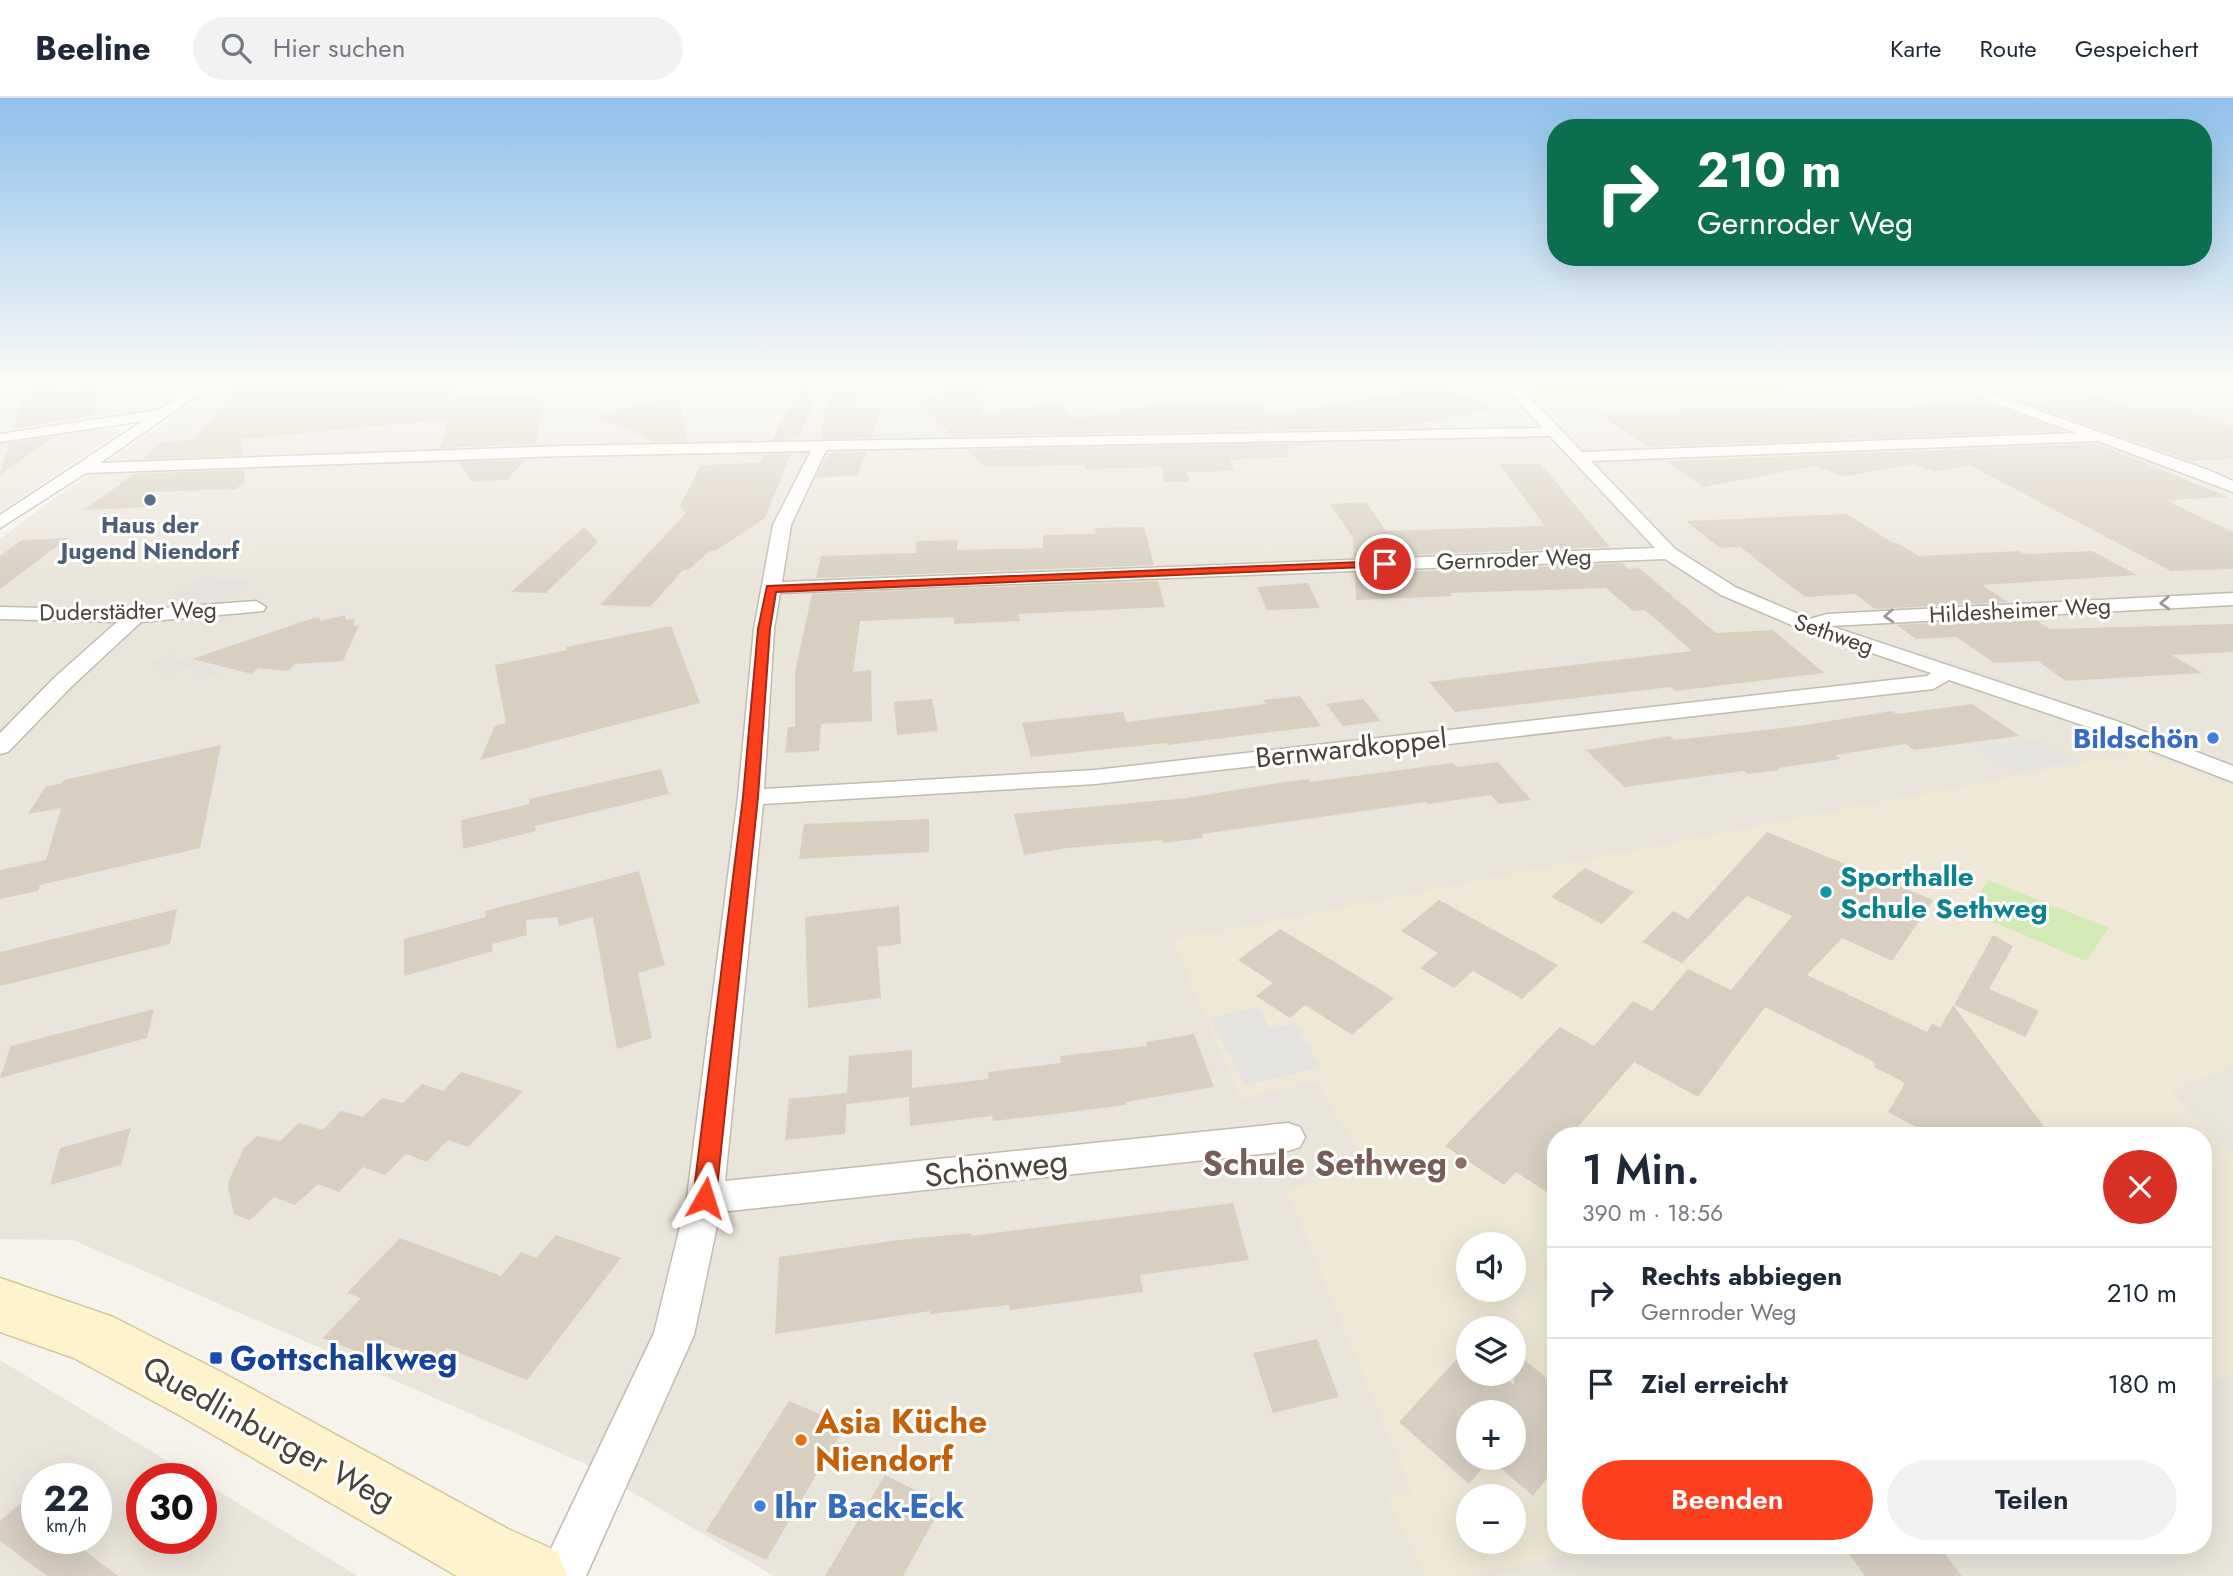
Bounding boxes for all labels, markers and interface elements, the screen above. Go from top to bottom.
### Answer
search box [193,17,683,80]
text: Beeline [35,25,151,72]
icon: search [217,29,255,67]
text: Hier suchen [273,29,405,67]
text: Karte [1890,31,1941,66]
text: Route [1979,31,2037,66]
text: Gespeichert [2075,31,2198,66]
text: 210 m [1697,135,1841,205]
icon: right [1582,147,1673,238]
text: Gernroder Weg [1697,200,1913,246]
marker: Haus der Jugend Niendorf [142,492,158,508]
place label: Haus der Jugend Niendorf [57,508,240,568]
pin [1355,534,1415,594]
street label: Gernroder Weg [1436,539,1592,579]
icon: arrive [1366,545,1404,583]
street label: Hildesheimer Weg [1928,588,2112,632]
street label: Duderstädter Weg [39,592,217,630]
one-way arrow [2159,595,2170,610]
street label: Sethweg [1790,605,1878,663]
one-way arrow [1883,609,1894,624]
street label: Bernwardkoppel [1253,718,1449,778]
place label: Bildschön [2073,718,2199,759]
marker: Bildschön [2205,730,2221,746]
place label: Sporthalle Schule Sethweg [1840,856,2048,929]
marker: Sporthalle Schule Sethweg [1818,884,1834,900]
street label: Schönweg [922,1137,1070,1199]
text: 1 Min. [1582,1139,1700,1200]
place label: Schule Sethweg [1202,1140,1447,1187]
button: close [2103,1150,2177,1224]
marker: Schule Sethweg [1453,1155,1469,1171]
position arrow [668,1161,742,1235]
text: 390 m · 18:56 [1582,1196,1723,1230]
map controls [1456,1232,1526,1554]
button: sound [1456,1232,1526,1302]
text: Rechts abbiegen [1641,1257,1842,1295]
icon: right [1582,1274,1620,1312]
text: 210 m [2107,1274,2177,1312]
text: Gernroder Weg [1641,1295,1796,1329]
button: layers [1456,1316,1526,1386]
place label: Gottschalkweg [230,1335,457,1382]
street label: Quedlinburger Weg [134,1344,404,1522]
marker: Gottschalkweg [208,1350,224,1366]
icon: arrive [1582,1365,1620,1403]
text: Ziel erreicht [1641,1365,1788,1403]
text: 180 m [2107,1365,2177,1403]
place label: Asia Küche Niendorf [814,1398,987,1483]
button: + [1456,1400,1526,1470]
marker: Asia Küche Niendorf [793,1432,809,1448]
button: Beenden [1582,1460,1873,1540]
button: Teilen [1887,1460,2177,1540]
speed limit sign: 30 [126,1463,217,1554]
text: 22 [44,1474,89,1524]
place label: Ihr Back-Eck [774,1483,964,1530]
button: − [1456,1484,1526,1554]
marker: Ihr Back-Eck [752,1498,768,1514]
text: km/h [46,1513,87,1539]

